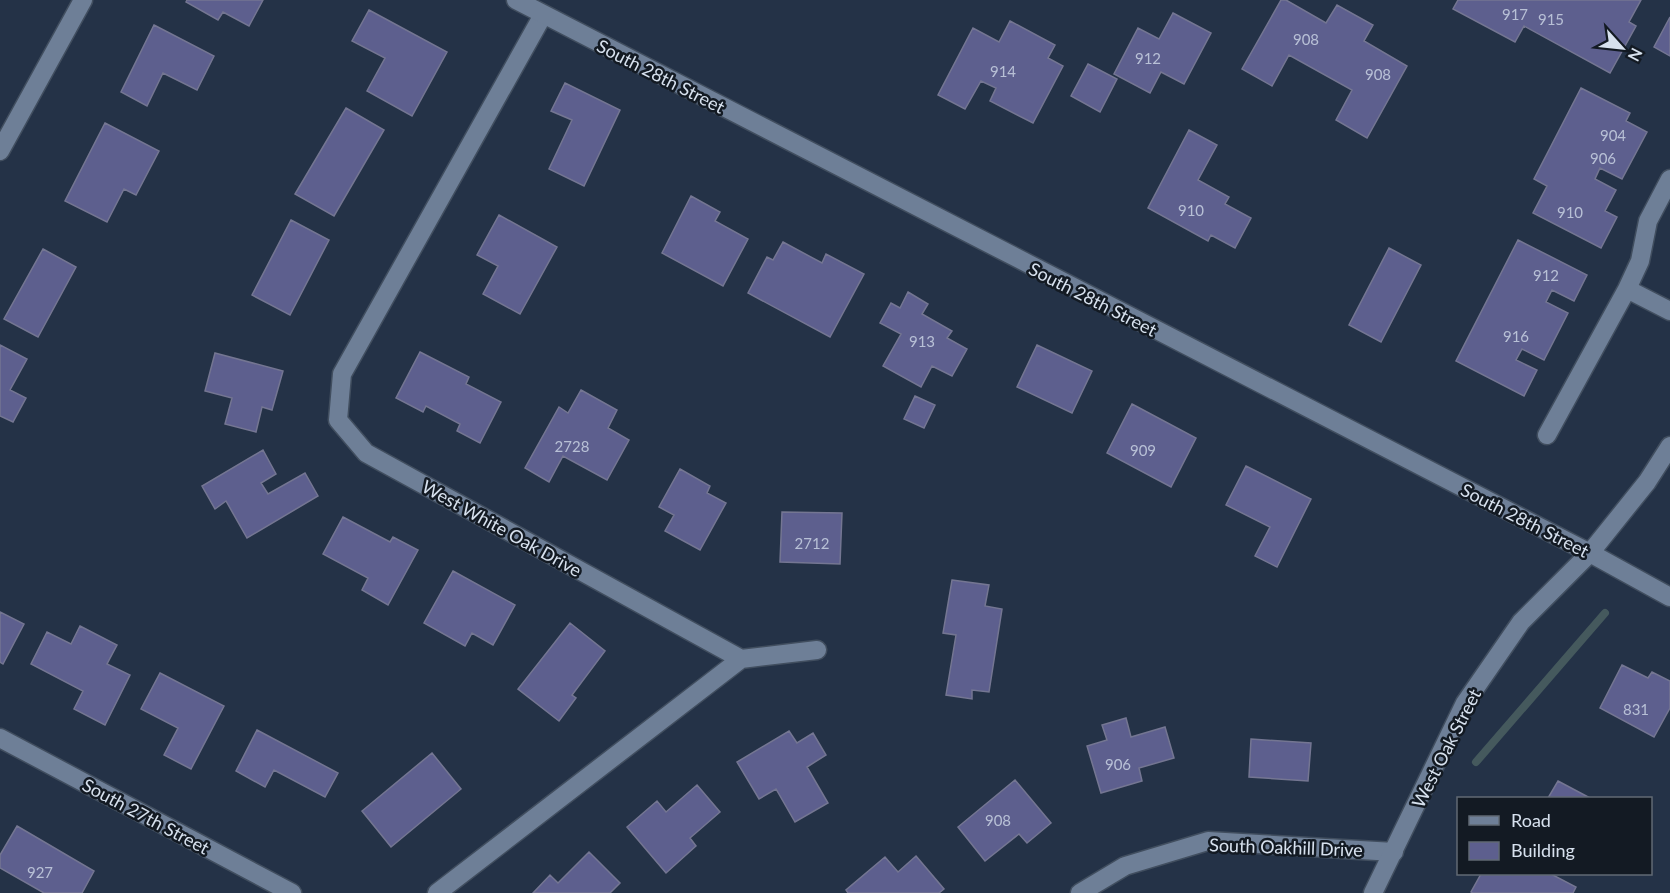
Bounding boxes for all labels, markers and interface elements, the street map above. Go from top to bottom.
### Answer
house number: 917 [1502,5,1528,23]
house number: 915 [1538,10,1564,28]
north arrow [1592,18,1652,78]
house number: 908 [1293,30,1319,48]
street label: South 28th Street [593,34,729,118]
text: N [1625,45,1647,65]
house number: 912 [1135,49,1161,67]
house number: 914 [990,62,1016,80]
house number: 908 [1365,65,1391,83]
house number: 904 [1600,126,1626,144]
house number: 906 [1590,149,1616,167]
house number: 910 [1178,201,1204,219]
house number: 910 [1557,203,1583,221]
street label: South 28th Street [1025,257,1161,341]
house number: 912 [1533,266,1559,284]
house number: 916 [1503,327,1529,345]
house number: 913 [909,332,935,350]
house number: 2728 [555,437,589,455]
house number: 909 [1130,441,1156,459]
street label: West White Oak Drive [418,475,586,581]
street label: South 28th Street [1457,478,1593,562]
house number: 2712 [795,534,829,552]
street label: West Oak Street [1407,684,1486,811]
house number: 831 [1623,700,1649,718]
house number: 906 [1105,755,1131,773]
street label: South 27th Street [79,773,214,859]
legend [1457,797,1652,875]
text: Road [1511,809,1551,831]
house number: 908 [985,811,1011,829]
street label: South Oakhill Drive [1209,833,1363,861]
text: Building [1511,839,1575,861]
house number: 927 [27,863,53,881]

